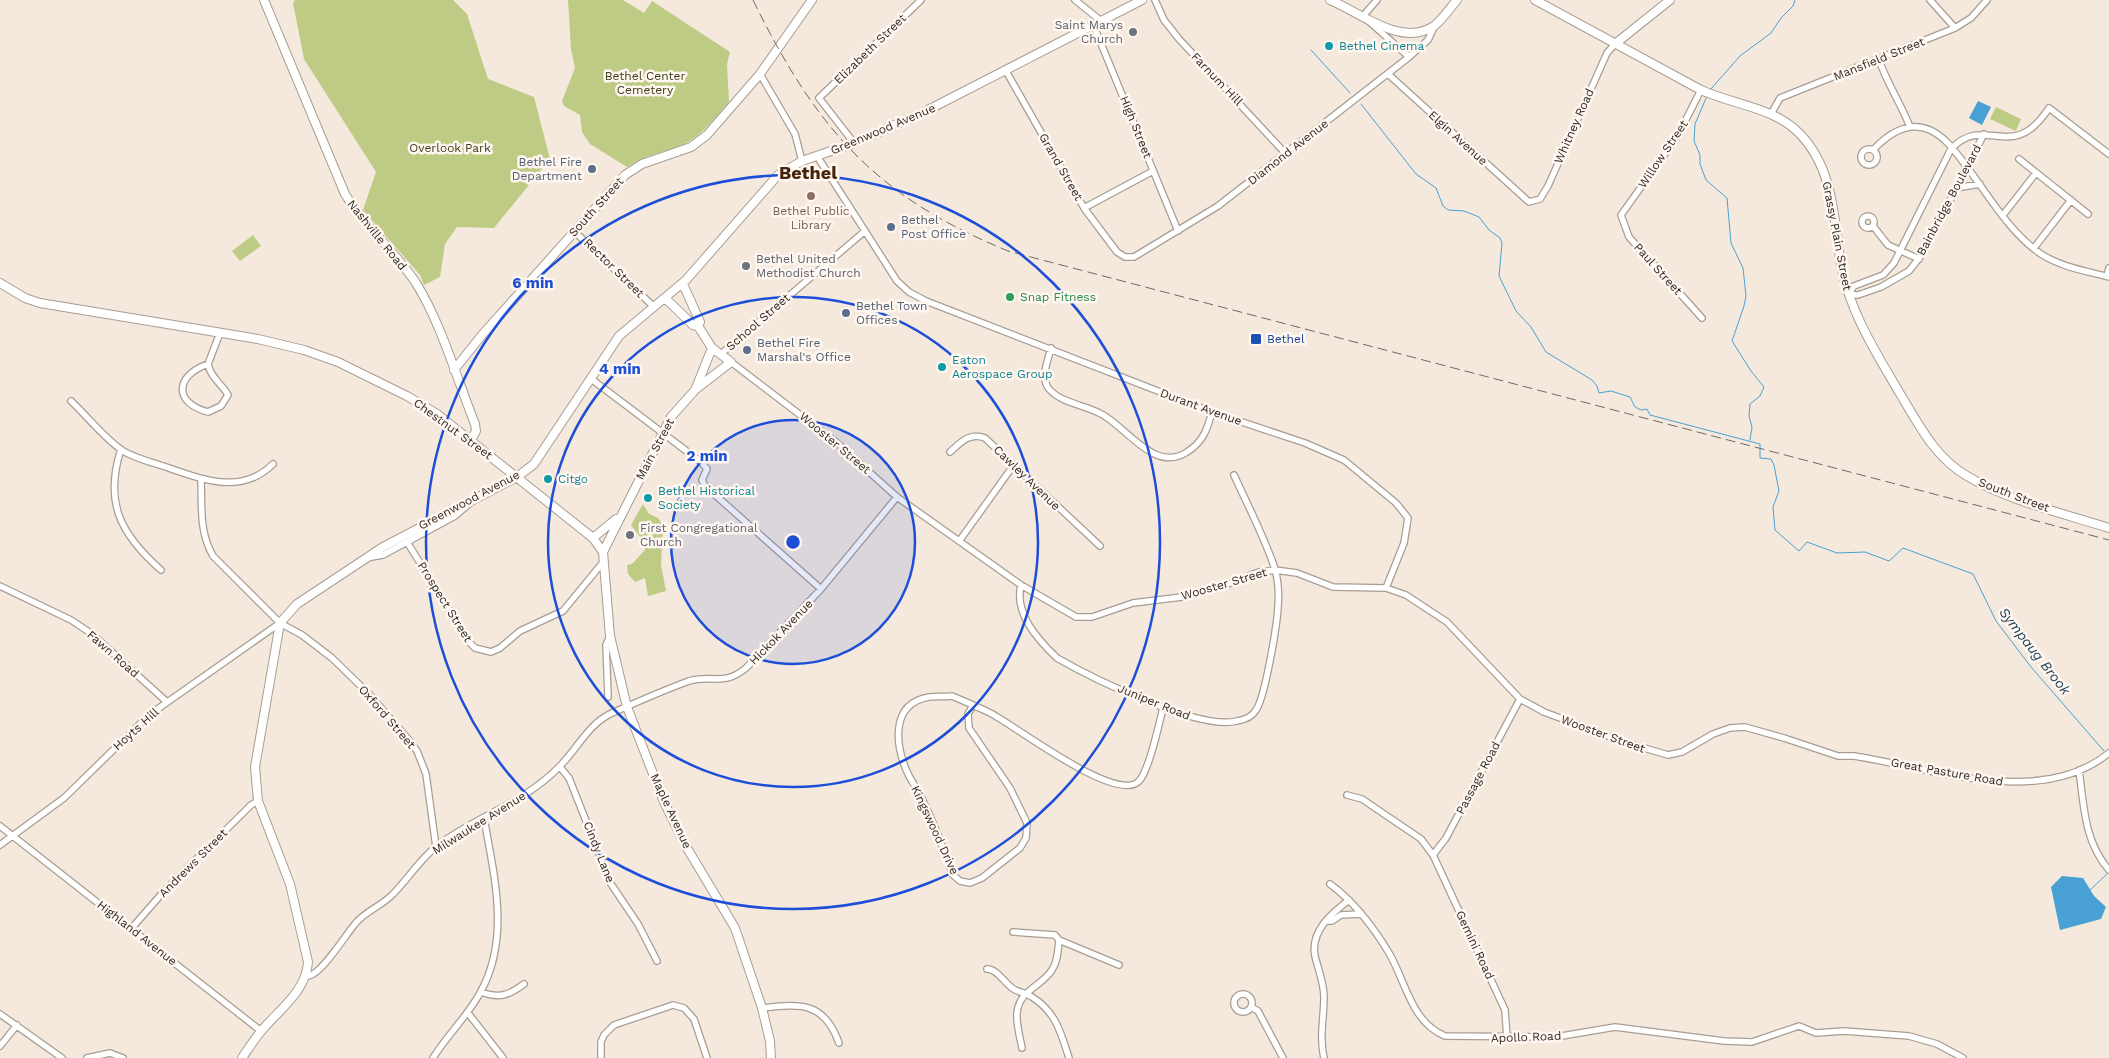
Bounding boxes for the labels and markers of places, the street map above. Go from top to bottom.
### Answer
place label: Saint Marys Church [1055,18,1123,46]
marker: Saint Marys Church [1127,26,1139,38]
place label: Bethel Cinema [1339,39,1425,53]
marker: Bethel Cinema [1323,40,1335,52]
place label: Bethel Fire Department [512,155,582,183]
marker: Bethel Fire Department [586,163,598,175]
marker: Bethel Public Library [805,190,817,202]
place label: Bethel Public Library [772,204,850,232]
place label: Bethel Post Office [901,213,966,241]
marker: Bethel Post Office [885,221,897,233]
place label: Bethel United Methodist Church [756,252,861,280]
marker: Bethel United Methodist Church [740,260,752,272]
place label: Snap Fitness [1020,290,1096,304]
marker: Snap Fitness [1004,291,1016,303]
place label: Bethel Town Offices [856,299,927,327]
marker: Bethel Town Offices [840,307,852,319]
marker: Bethel [1249,332,1263,346]
place label: Bethel [1267,332,1305,346]
place label: Bethel Fire Marshal's Office [757,336,851,364]
marker: Bethel Fire Marshal's Office [741,344,753,356]
place label: Eaton Aerospace Group [952,353,1053,381]
marker: Eaton Aerospace Group [936,361,948,373]
place label: Citgo [558,472,588,486]
marker: Citgo [542,473,554,485]
place label: Bethel Historical Society [658,484,755,512]
marker: Bethel Historical Society [642,492,654,504]
place label: First Congregational Church [640,521,758,549]
marker: First Congregational Church [624,529,636,541]
centre of rings [784,533,802,551]

